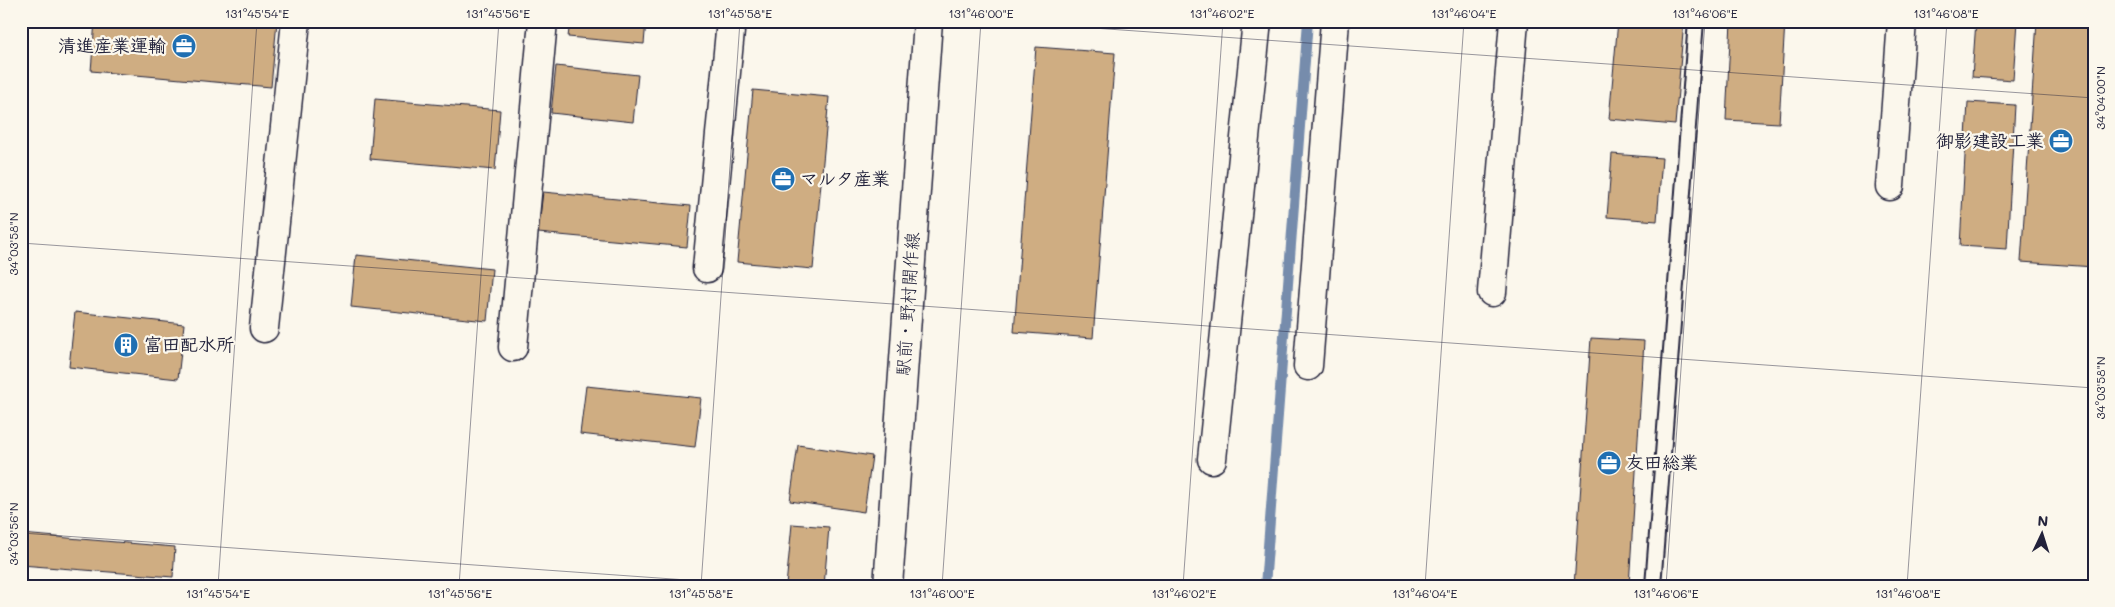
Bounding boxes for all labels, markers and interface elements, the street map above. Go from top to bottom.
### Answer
text: 131°45'54"E [225,5,289,21]
text: 131°45'56"E [466,5,530,21]
text: 131°45'58"E [708,5,772,21]
text: 131°46'00"E [948,5,1014,21]
text: 131°46'02"E [1190,5,1254,21]
text: 131°46'04"E [1432,5,1497,21]
text: 131°46'06"E [1672,5,1738,21]
text: 131°46'08"E [1913,5,1979,21]
place label: 清進産業運輸 [58,33,166,57]
office icon: 清進産業運輸 [171,33,197,59]
text: 34°04'00"N [2092,66,2108,130]
place label: 御影建設工業 [1936,128,2044,152]
office icon: 御影建設工業 [2048,128,2074,154]
office icon: マルタ産業 [770,166,796,192]
place label: マルタ産業 [800,166,890,190]
text: 34°03'58"N [5,212,21,276]
street label: 駅前・野村開作線 [890,231,924,377]
building icon: 富田配水所 [113,332,139,358]
place label: 富田配水所 [144,332,234,356]
text: 34°03'58"N [2092,356,2108,420]
office icon: 友田総業 [1596,450,1622,476]
place label: 友田総業 [1626,450,1698,474]
text: 34°03'56"N [5,502,21,566]
north arrow [2018,510,2068,560]
text: N [2037,511,2049,530]
text: 131°45'54"E [186,585,250,601]
text: 131°45'56"E [428,585,492,601]
text: 131°45'58"E [669,585,733,601]
text: 131°46'00"E [909,585,975,601]
text: 131°46'02"E [1152,585,1216,601]
text: 131°46'04"E [1393,585,1458,601]
text: 131°46'06"E [1633,585,1699,601]
text: 131°46'08"E [1875,585,1941,601]

